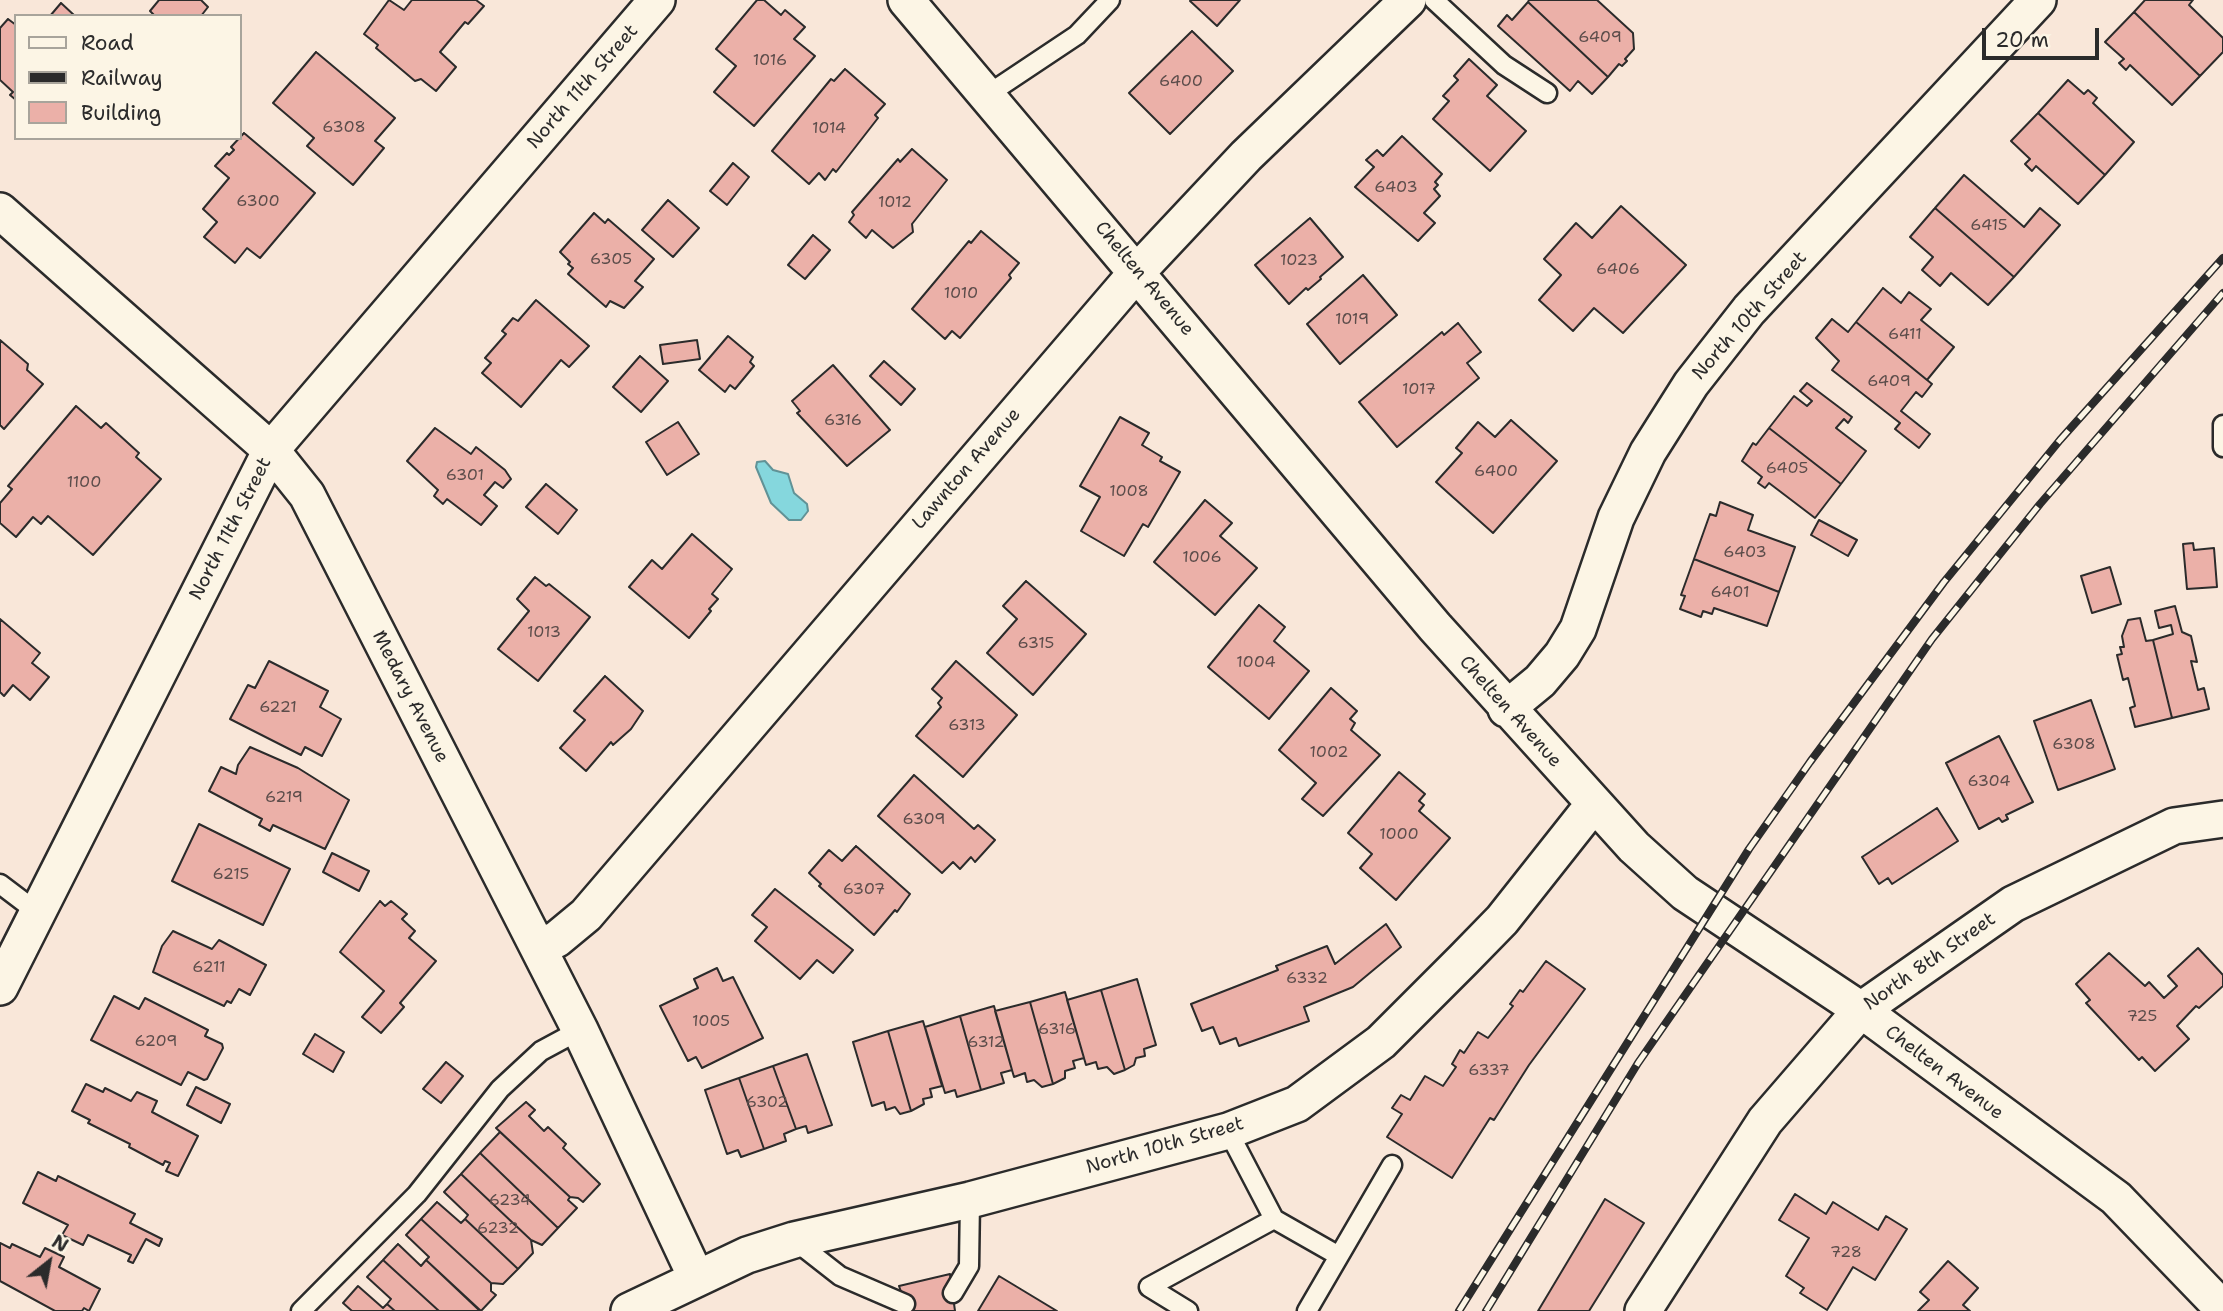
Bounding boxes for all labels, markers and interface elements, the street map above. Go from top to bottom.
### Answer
legend [14,14,242,140]
scale bar [1985,14,2102,58]
street label: North 11th Street [523,20,643,154]
text: 20 m [1995,26,2049,54]
house number: 6409 [1578,28,1622,48]
text: Road [81,29,134,57]
house number: 1016 [753,51,787,71]
text: Railway [81,64,163,92]
house number: 6400 [1159,72,1203,92]
text: Building [81,99,161,127]
house number: 6308 [322,118,366,138]
house number: 1014 [812,119,846,139]
house number: 6403 [1374,178,1418,198]
house number: 6300 [236,192,280,212]
house number: 1012 [878,193,912,213]
house number: 6415 [1970,216,2008,236]
street label: Chelten Avenue [1089,217,1199,341]
street label: North 10th Street [1688,247,1812,385]
house number: 6305 [590,250,632,270]
house number: 1023 [1280,251,1318,271]
house number: 6406 [1596,260,1640,280]
house number: 1010 [944,284,978,304]
house number: 1019 [1335,310,1369,330]
house number: 6411 [1888,325,1922,345]
house number: 6409 [1867,372,1911,392]
house number: 1017 [1402,380,1436,400]
street label: Lawnton Avenue [908,404,1026,534]
house number: 6316 [824,411,862,431]
street label: North 11th Street [185,454,277,604]
house number: 6405 [1766,459,1808,479]
house number: 6400 [1474,462,1518,482]
house number: 6301 [446,466,484,486]
house number: 1100 [67,473,101,493]
house number: 1008 [1109,482,1149,502]
house number: 6403 [1723,543,1767,563]
house number: 1006 [1182,548,1222,568]
house number: 6401 [1710,583,1750,603]
house number: 1013 [527,623,561,643]
street label: Medary Avenue [367,627,453,767]
house number: 6315 [1018,634,1054,654]
street label: Chelten Avenue [1454,651,1566,773]
house number: 1004 [1236,653,1276,673]
house number: 6221 [259,698,297,718]
house number: 6313 [948,716,986,736]
house number: 6308 [2052,735,2096,755]
house number: 1002 [1310,743,1348,763]
house number: 6304 [1967,772,2011,792]
house number: 6219 [265,788,303,808]
house number: 6309 [902,810,946,830]
house number: 1000 [1379,825,1419,845]
house number: 6215 [213,865,249,885]
house number: 6307 [843,880,885,900]
street label: North 8th Street [1860,908,2000,1016]
house number: 6211 [192,958,226,978]
house number: 6332 [1286,969,1328,989]
house number: 725 [2127,1007,2157,1027]
house number: 1005 [692,1012,730,1032]
house number: 6316 [1038,1020,1076,1040]
street label: Chelten Avenue [1880,1021,2008,1125]
house number: 6209 [135,1032,177,1052]
house number: 6312 [967,1033,1005,1053]
house number: 6337 [1468,1061,1510,1081]
house number: 6302 [746,1093,788,1113]
street label: North 10th Street [1083,1113,1247,1179]
house number: 6234 [489,1191,531,1211]
house number: 6232 [477,1219,519,1239]
north arrow [14,1227,84,1297]
text: N [47,1229,73,1258]
house number: 728 [1830,1243,1862,1263]

